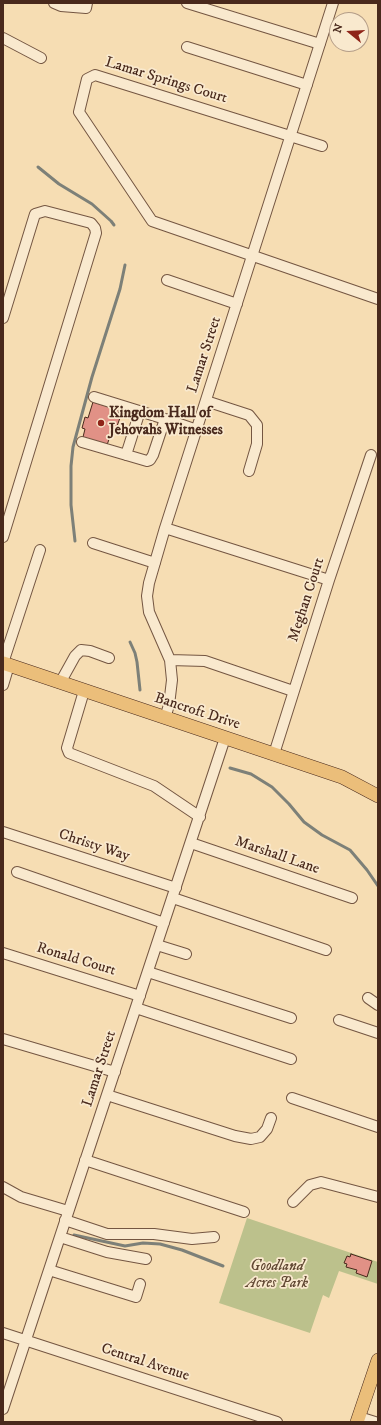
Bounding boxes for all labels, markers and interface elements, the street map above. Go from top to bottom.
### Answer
north arrow [329,12,369,52]
text: N [330,22,347,35]
street label: Lamar Springs Court [103,54,229,108]
street label: Lamar Street [184,315,226,395]
place label: Kingdom Hall of Jehovahs Witnesses [109,405,223,440]
marker: Kingdom Hall of Jehovahs Witnesses [96,418,106,428]
street label: Meghan Court [285,556,329,644]
street label: Bancroft Drive [152,690,242,734]
street label: Christy Way [56,826,132,866]
street label: Marshall Lane [232,833,322,879]
street label: Ronald Court [34,939,118,981]
street label: Lamar Street [79,1029,121,1109]
park label: Goodland Acres Park [246,1258,308,1293]
street label: Central Avenue [99,1340,191,1386]

